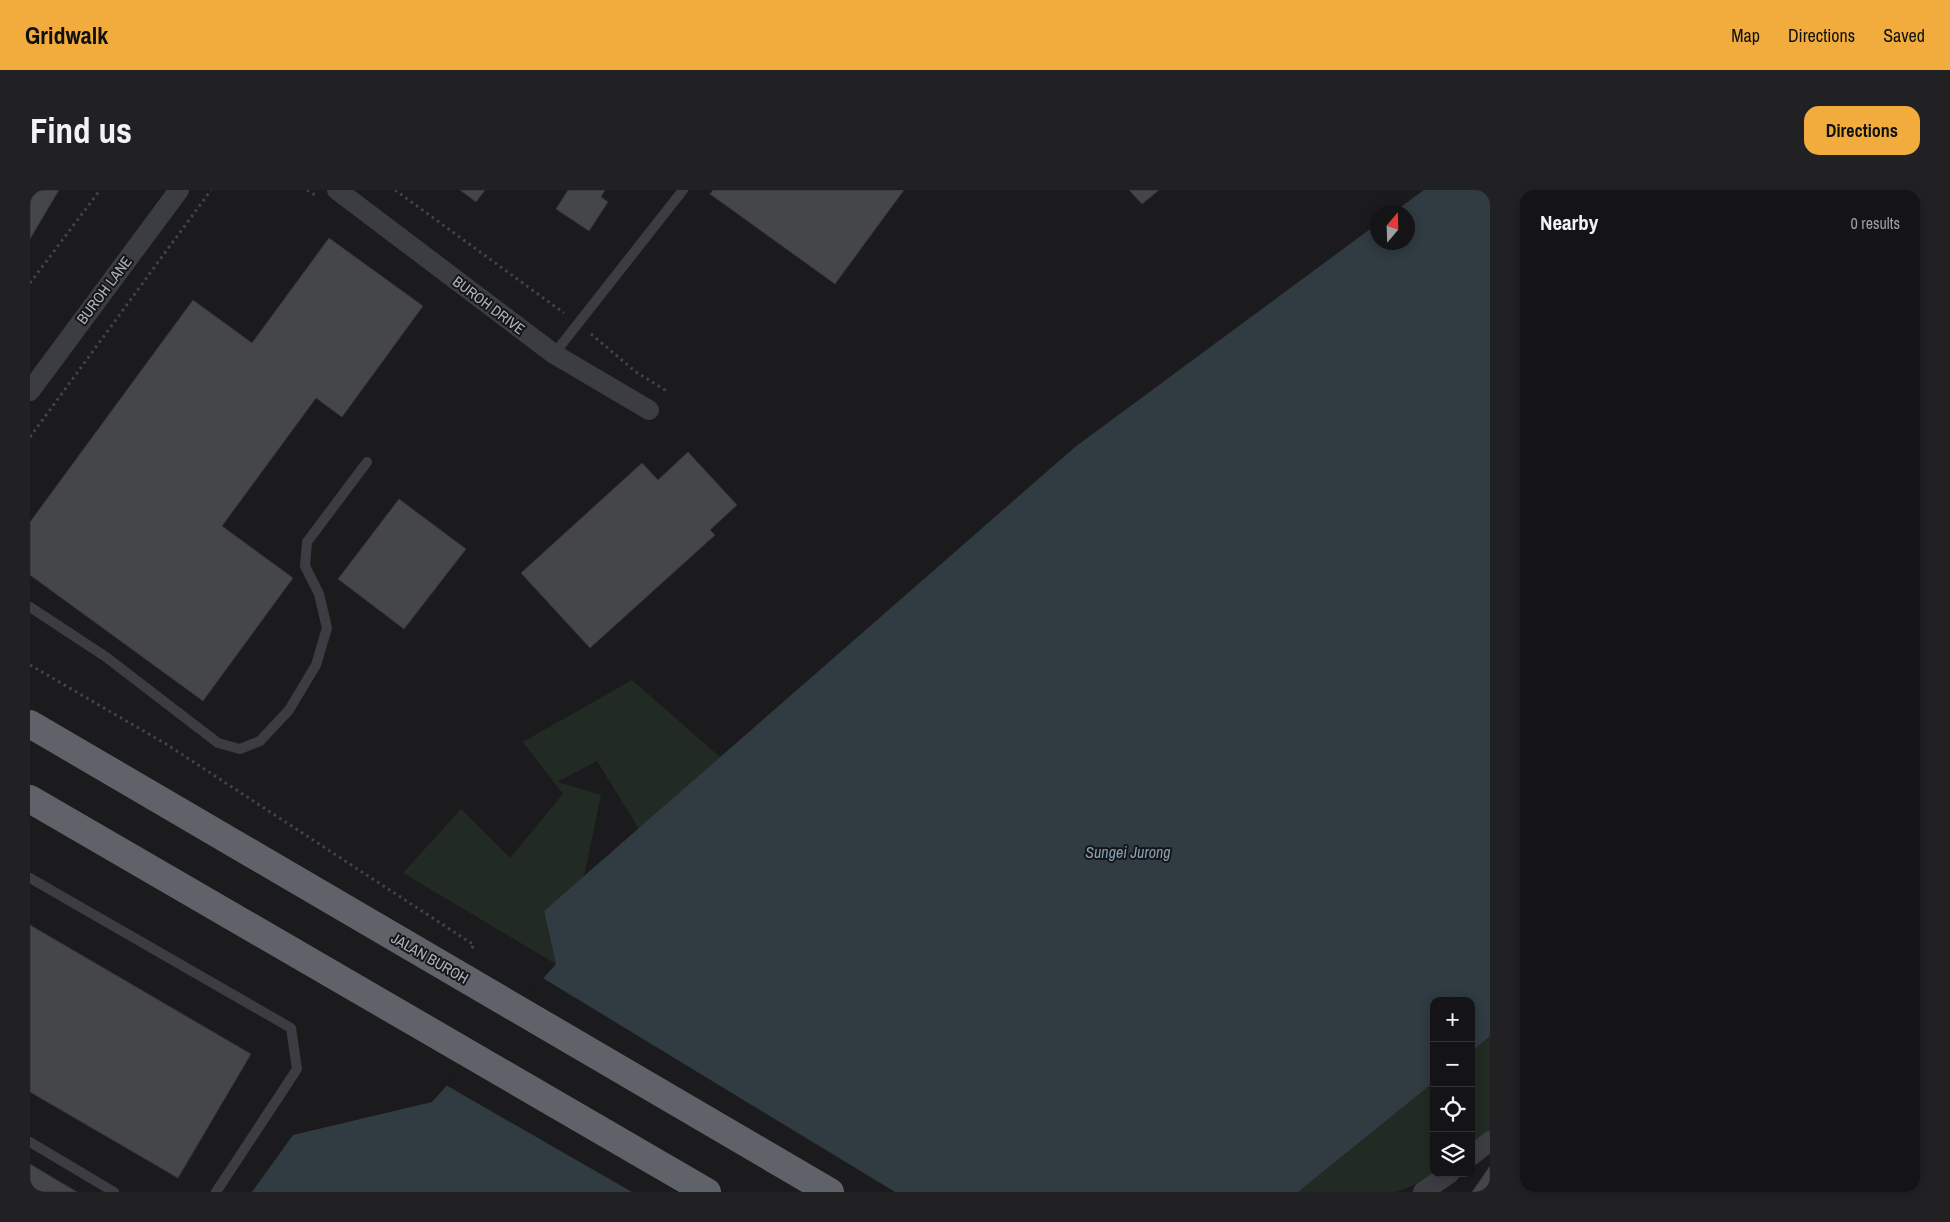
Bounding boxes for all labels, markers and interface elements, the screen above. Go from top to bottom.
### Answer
text: Gridwalk [25,19,108,51]
text: Map [1731,23,1760,48]
text: Directions [1788,23,1855,48]
text: Saved [1883,23,1925,48]
button: Directions [1804,106,1920,155]
text: Find us [30,107,132,154]
north arrow [1370,205,1415,250]
text: Nearby [1540,208,1598,237]
text: 0 results [1850,212,1900,234]
street label: BUROH LANE [72,252,136,328]
street label: BUROH DRIVE [449,271,529,339]
water label: Sungei Jurong [1085,841,1171,863]
street label: JALAN BUROH [387,927,473,989]
map controls [1430,997,1475,1177]
button: + [1430,997,1475,1042]
button: − [1430,1042,1475,1087]
button: locate [1430,1087,1475,1132]
button: layers [1430,1132,1475,1177]

